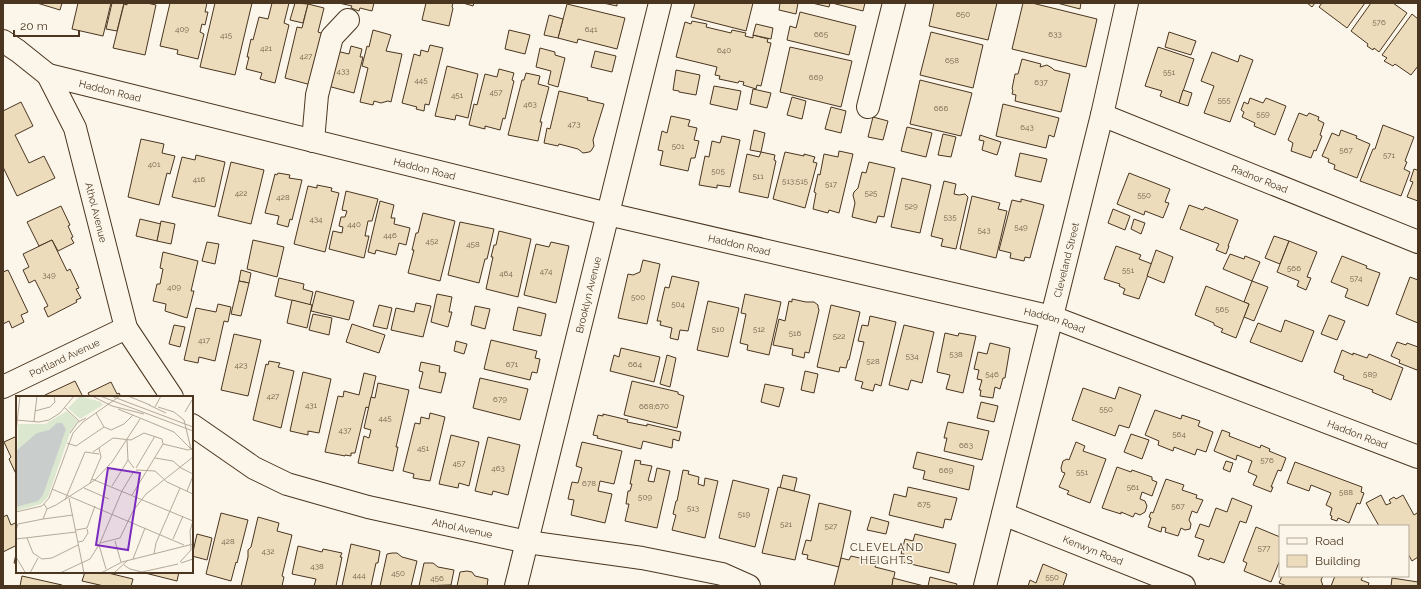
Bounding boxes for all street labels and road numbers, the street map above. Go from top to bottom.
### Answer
street label: Haddon Road [78,77,142,103]
street label: Haddon Road [392,155,457,181]
street label: Radnor Road [1230,162,1290,195]
street label: Athol Avenue [84,181,109,244]
street label: Cleveland Street [1051,221,1081,299]
street label: Haddon Road [707,232,772,257]
street label: Brooklyn Avenue [573,255,603,334]
street label: Haddon Road [1023,305,1087,335]
street label: Portland Avenue [27,336,101,379]
street label: Haddon Road [1326,417,1389,450]
street label: Athol Avenue [431,516,494,540]
street label: Kenwyn Road [1061,533,1125,567]

